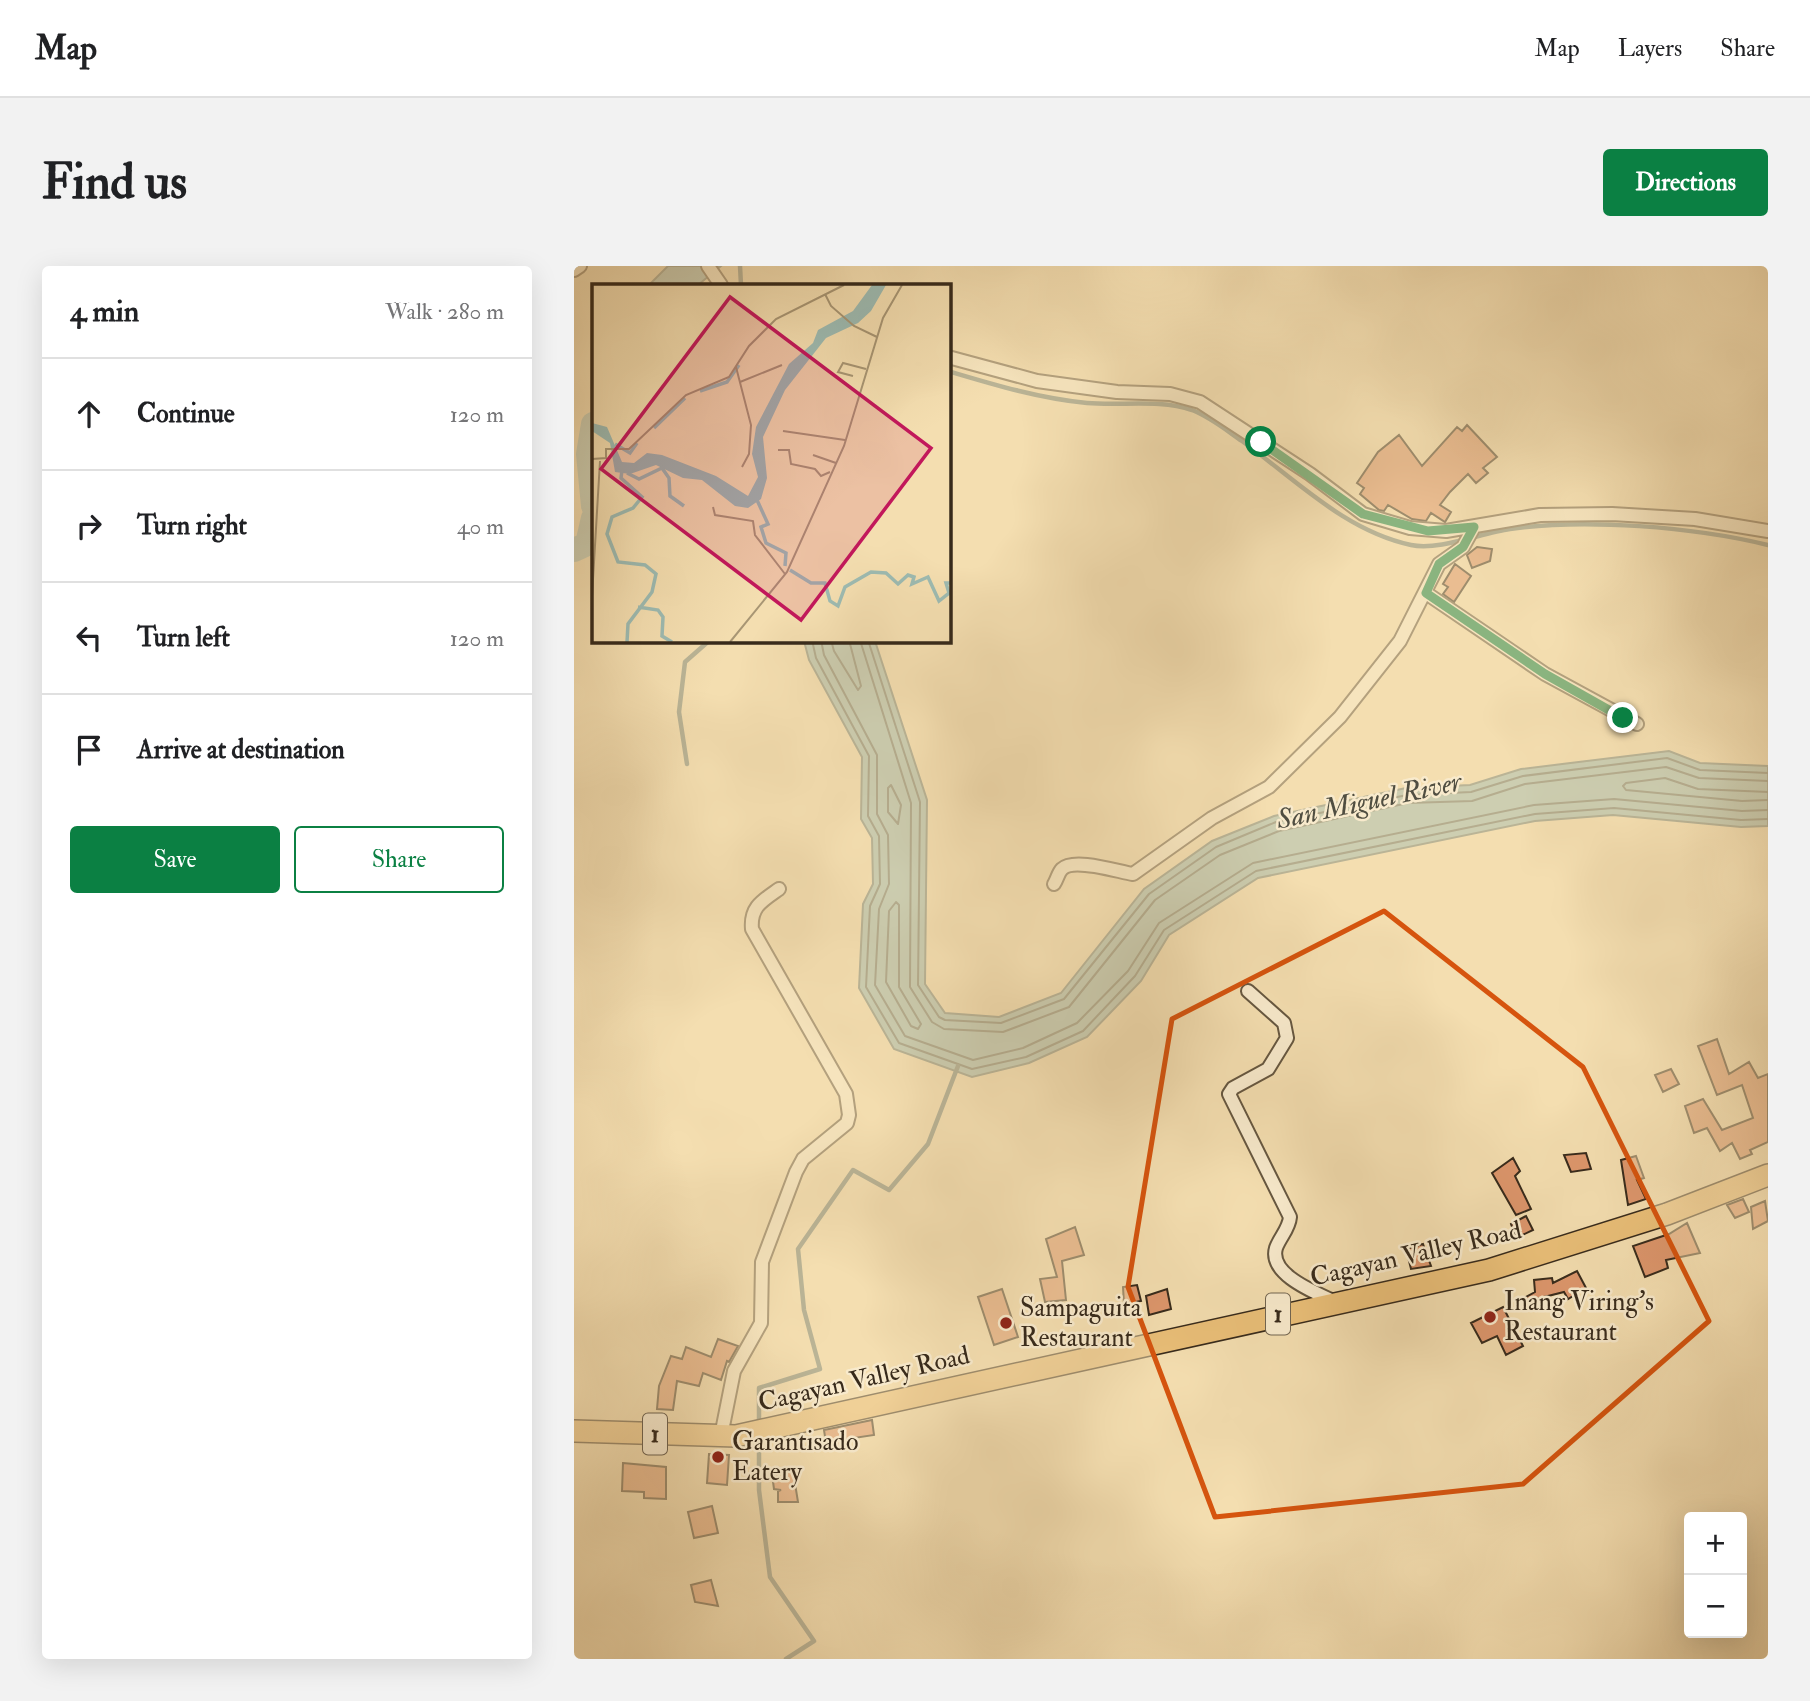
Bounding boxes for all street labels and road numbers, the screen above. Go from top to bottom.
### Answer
street label: Cagayan Valley Road [1307,1214,1525,1294]
road number: 1 [1266,1294,1290,1334]
street label: Cagayan Valley Road [755,1339,973,1419]
road number: 1 [643,1414,667,1454]

